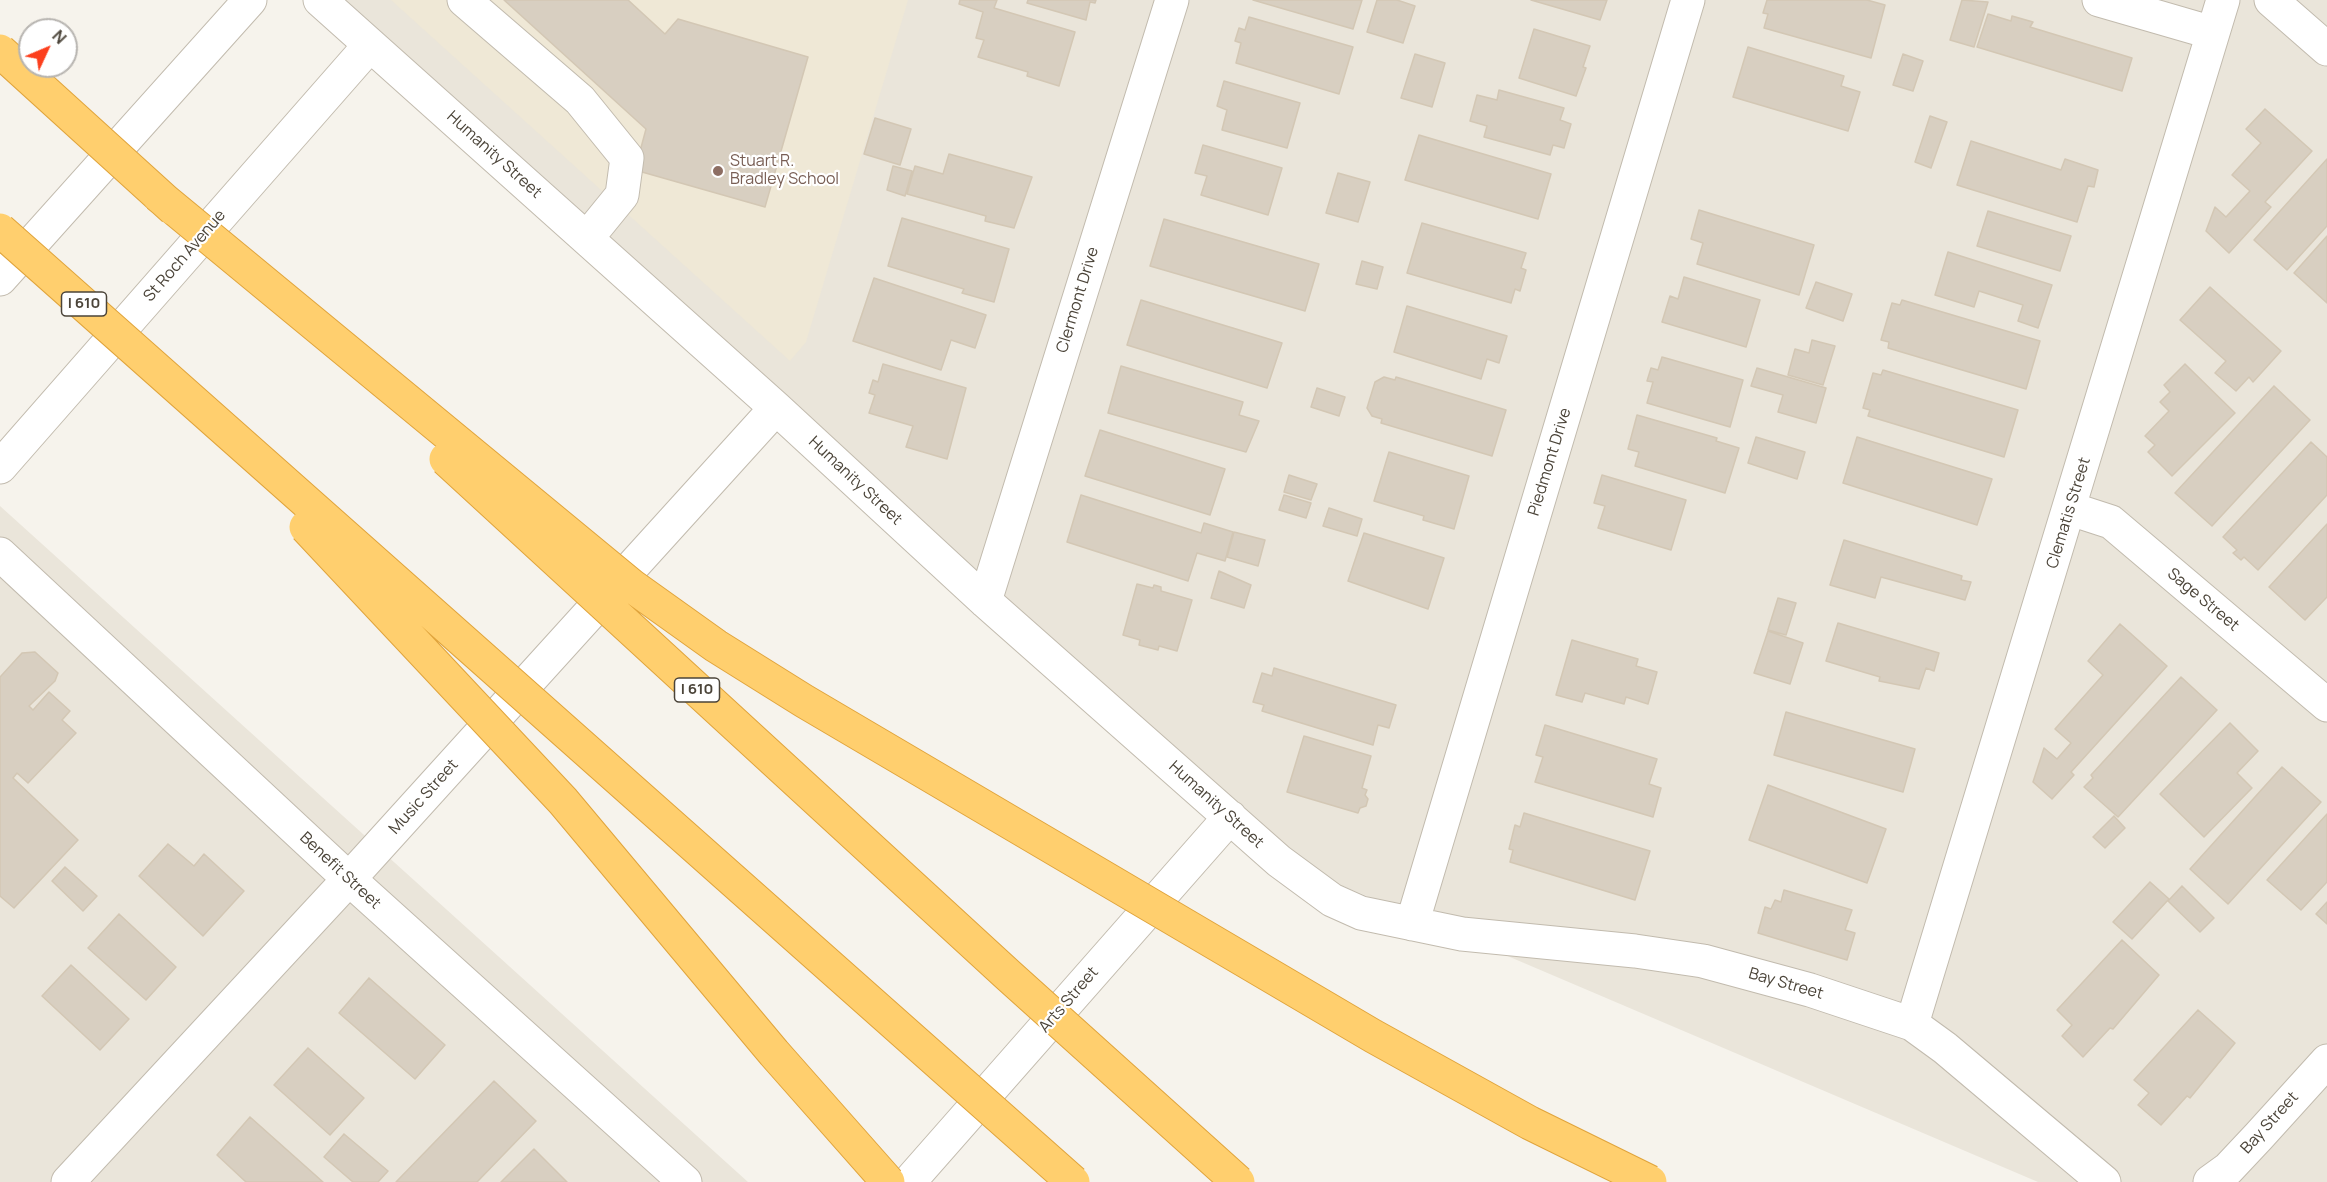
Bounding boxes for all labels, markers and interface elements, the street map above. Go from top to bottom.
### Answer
north arrow [18,18,78,78]
text: N [48,25,71,49]
street label: Humanity Street [443,107,545,203]
place label: Stuart R. Bradley School [730,152,839,190]
marker: Stuart R. Bradley School [711,164,725,178]
street label: St Roch Avenue [140,206,230,306]
street label: Clermont Drive [1053,245,1103,355]
road number: I 610 [62,292,106,316]
street label: Piedmont Drive [1524,406,1576,518]
street label: Humanity Street [804,433,906,529]
street label: Clematis Street [2043,455,2095,571]
street label: Sage Street [2163,564,2243,636]
road number: I 610 [674,678,720,702]
street label: Music Street [385,756,463,838]
street label: Humanity Street [1165,757,1267,853]
street label: Benefit Street [295,829,385,913]
street label: Arts Street [1035,963,1103,1037]
street label: Bay Street [1746,964,1826,1004]
street label: Bay Street [2237,1088,2303,1158]

